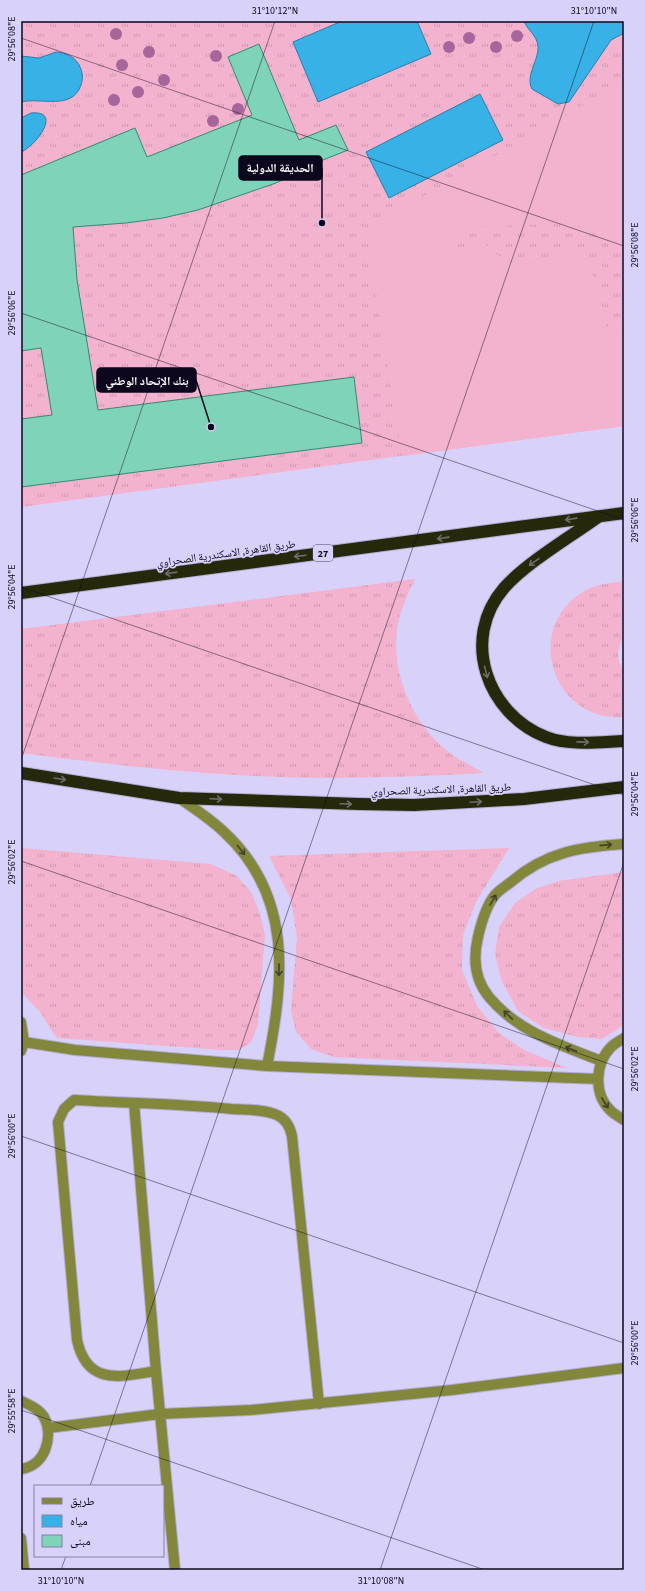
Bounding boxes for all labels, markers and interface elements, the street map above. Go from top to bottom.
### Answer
text: 31°10'12"N [252,4,298,18]
text: 31°10'10"N [571,4,617,18]
text: 29°56'08"E [5,16,19,62]
callout: الحديقة الدولية [239,156,322,180]
text: الحديقة الدولية [246,160,314,177]
text: 29°56'08"E [628,222,642,268]
text: 29°56'06"E [5,290,19,336]
callout: بنك الإتحاد الوطني [97,368,196,392]
text: بنك الإتحاد الوطني [105,373,189,391]
text: 29°56'06"E [628,497,642,543]
one-way arrow [565,515,578,523]
one-way arrow [437,534,450,542]
street label: طريق القاهرة, الاسكندرية الصحراوي [156,536,297,571]
road number: 27 [313,545,333,561]
one-way arrow [294,552,307,560]
one-way arrow [529,558,540,566]
text: 29°56'04"E [5,564,19,610]
one-way arrow [165,569,178,577]
one-way arrow [483,666,490,679]
one-way arrow [576,738,589,746]
text: 29°56'04"E [628,771,642,817]
one-way arrow [53,775,66,783]
street label: طريق القاهرة, الاسكندرية الصحراوي [371,780,511,800]
one-way arrow [209,795,222,803]
one-way arrow [469,798,482,806]
one-way arrow [339,800,352,808]
text: 29°56'02"E [5,839,19,885]
one-way arrow [599,841,612,849]
one-way arrow [236,844,245,855]
one-way arrow [489,894,497,906]
one-way arrow [275,963,283,976]
one-way arrow [503,1010,513,1020]
one-way arrow [565,1045,577,1052]
text: 29°56'02"E [628,1046,642,1092]
one-way arrow [602,1097,610,1109]
text: 29°56'00"E [5,1113,19,1159]
text: 29°56'00"E [628,1320,642,1366]
text: 29°55'58"E [5,1388,19,1434]
legend [34,1485,164,1557]
text: طريق [70,1493,95,1510]
text: مياه [70,1513,88,1530]
text: مبنى [70,1533,91,1550]
text: 31°10'10"N [38,1574,84,1588]
text: 31°10'08"N [358,1574,404,1588]

